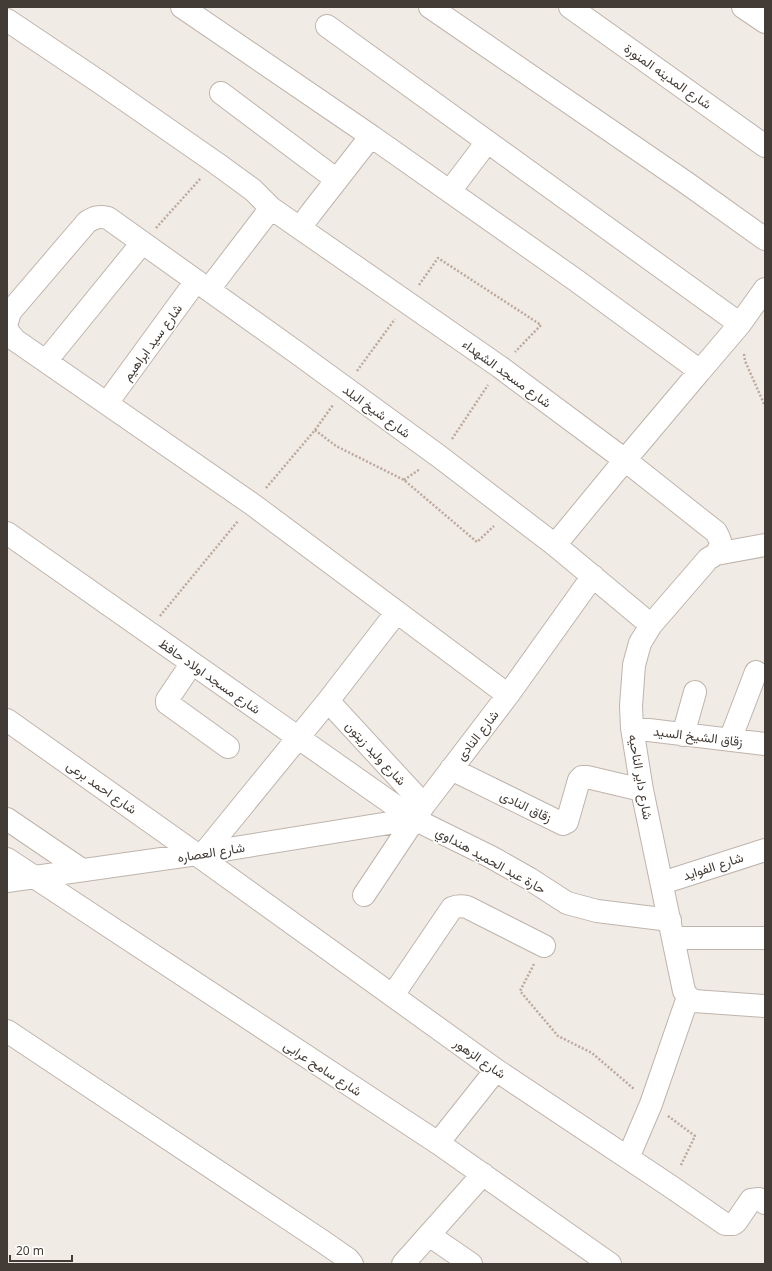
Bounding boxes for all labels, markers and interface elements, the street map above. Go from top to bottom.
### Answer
street label: شارع المدينه المنورة [620,39,715,114]
street label: شارع سيد ابراهيم [118,300,187,385]
street label: شارع مسجد الشهداء [458,335,555,412]
street label: شارع شيخ البلد [339,380,415,443]
street label: شارع مسجد اولاد حافظ [155,634,264,719]
street label: شارع النادى [452,706,503,765]
street label: شارع وليد زيتون [341,717,410,790]
street label: زقاق الشيخ السيد [652,722,744,751]
street label: شارع داير الناحيه [624,733,657,821]
street label: شارع احمد برعى [63,756,141,819]
street label: زقاق النادى [497,786,555,826]
street label: حارة عبد الحميد هنداوي [432,822,549,900]
street label: شارع العصاره [176,838,246,867]
street label: شارع الفوايد [680,848,746,885]
street label: شارع الزهور [449,1033,510,1083]
street label: شارع سامح عرابى [280,1036,366,1101]
scale bar [10,1237,72,1263]
text: 20 m [16,1242,44,1259]

